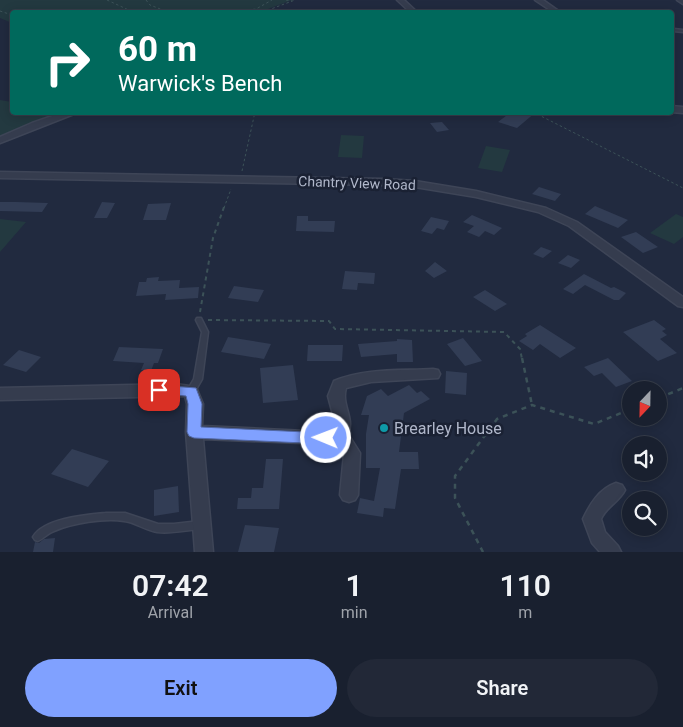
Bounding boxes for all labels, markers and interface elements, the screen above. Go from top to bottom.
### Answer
text: 60 m [118,29,197,70]
icon: right [35,30,100,95]
text: Warwick's Bench [118,71,282,96]
street label: Chantry View Road [298,173,416,193]
pin [138,369,180,411]
icon: arrive [145,376,173,404]
north arrow [622,381,668,426]
map controls [622,381,667,536]
position arrow [299,411,351,463]
place label: Brearley House [394,419,502,438]
marker: Brearley House [378,422,390,434]
button: sound [622,436,667,481]
button: search [622,491,667,536]
text: 07:42 [132,568,209,603]
text: 1 [346,568,363,603]
text: 110 [500,568,551,603]
text: Arrival [148,603,193,622]
text: min [341,603,368,622]
text: m [518,603,532,622]
button: Exit [25,659,337,717]
button: Share [347,659,658,717]

